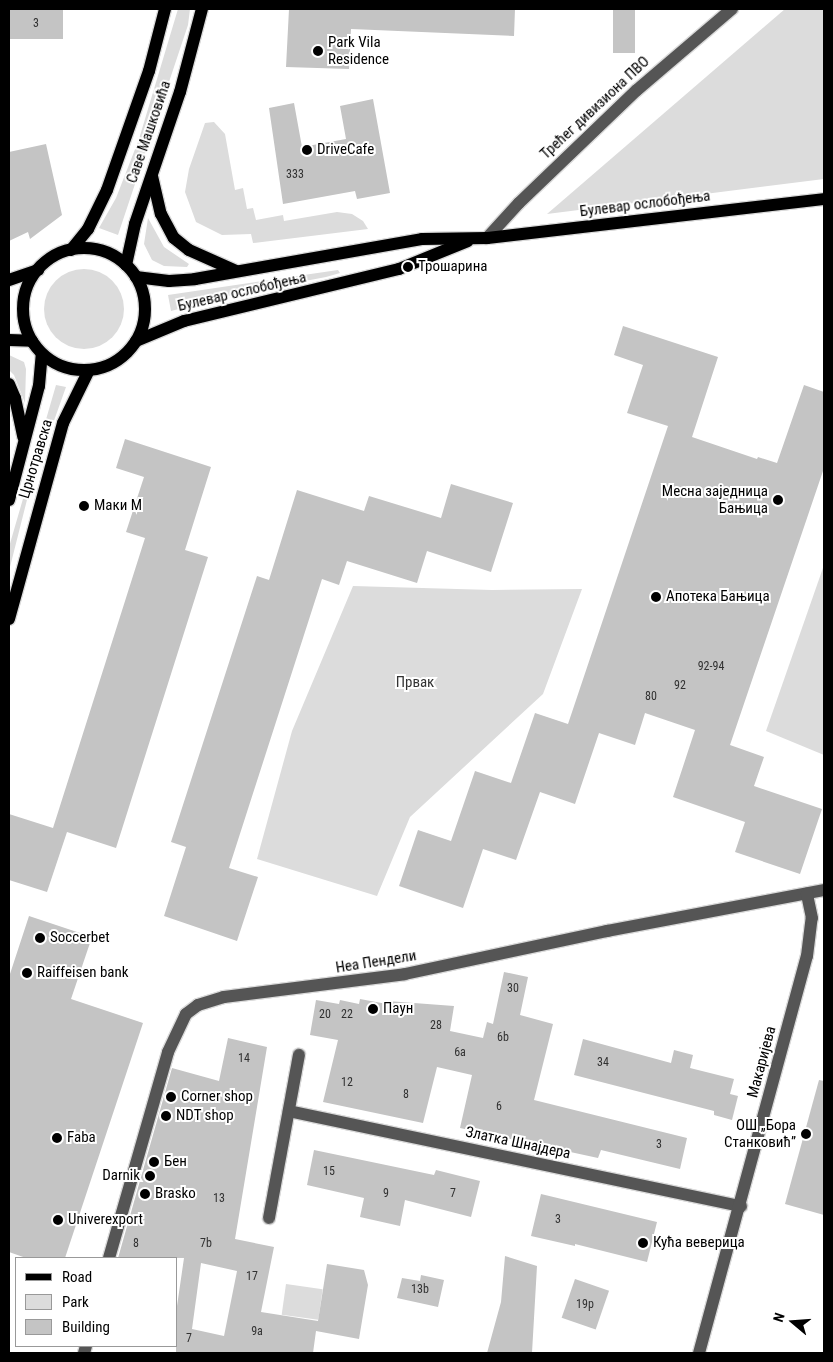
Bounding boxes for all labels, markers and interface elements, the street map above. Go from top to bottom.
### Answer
house number: 3 [33,17,39,31]
place label: Park Vila Residence [328,33,389,68]
marker: Park Vila Residence [312,45,324,57]
street label: Трећег дивизиона ПВО [537,53,653,163]
street label: Саве Машковића [123,78,175,186]
place label: DriveCafe [317,141,374,159]
marker: DriveCafe [301,144,313,156]
house number: 333 [286,168,304,182]
street label: Булевар ослобођења [579,187,711,221]
place label: Трошарина [418,258,488,276]
marker: Трошарина [402,261,414,273]
street label: Булевар ослобођења [176,268,308,316]
street label: Црнотравска [15,417,57,501]
place label: Месна заједница Бањица [662,482,768,517]
marker: Месна заједница Бањица [772,494,784,506]
place label: Маки М [94,497,142,515]
marker: Маки М [78,500,90,512]
place label: Апотека Бањица [666,588,770,606]
marker: Апотека Бањица [650,591,662,603]
house number: 92-94 [698,660,724,674]
park label: Првак [396,674,434,692]
house number: 92 [674,679,686,693]
house number: 80 [645,690,657,704]
place label: Soccerbet [50,929,110,947]
marker: Soccerbet [34,932,46,944]
street label: Неа Пендели [334,947,418,977]
place label: Raiffeisen bank [37,964,129,982]
marker: Raiffeisen bank [21,967,33,979]
house number: 30 [507,982,519,996]
place label: Паун [383,1000,413,1018]
marker: Паун [367,1003,379,1015]
house number: 20 [319,1008,331,1022]
house number: 22 [341,1008,353,1022]
house number: 28 [430,1019,442,1033]
street label: Макаријева [744,1024,780,1100]
house number: 6b [497,1031,509,1045]
house number: 6a [454,1046,466,1060]
house number: 14 [238,1052,250,1066]
house number: 34 [597,1056,609,1070]
house number: 12 [341,1076,353,1090]
place label: Corner shop [181,1088,253,1106]
house number: 8 [403,1088,409,1102]
marker: Corner shop [165,1091,177,1103]
house number: 6 [496,1100,502,1114]
place label: NDT shop [176,1107,234,1125]
marker: NDT shop [160,1110,172,1122]
place label: ОШ „Бора Станковић” [724,1116,796,1151]
street label: Златка Шнајдера [464,1123,572,1163]
marker: ОШ „Бора Станковић” [800,1128,812,1140]
place label: Faba [67,1129,96,1147]
marker: Faba [51,1132,63,1144]
house number: 3 [656,1138,662,1152]
place label: Бен [164,1153,187,1171]
marker: Бен [148,1156,160,1168]
house number: 15 [323,1165,335,1179]
place label: Darnik [102,1167,140,1185]
marker: Darnik [144,1170,156,1182]
place label: Brasko [155,1185,196,1203]
house number: 9 [383,1187,389,1201]
house number: 7 [450,1187,456,1201]
marker: Brasko [139,1188,151,1200]
house number: 13 [213,1192,225,1206]
place label: Univerexport [68,1211,143,1229]
house number: 3 [555,1213,561,1227]
marker: Univerexport [52,1214,64,1226]
place label: Кућа веверица [653,1234,745,1252]
house number: 8 [133,1237,139,1251]
house number: 7b [200,1237,212,1251]
marker: Кућа веверица [637,1237,649,1249]
legend [15,1257,178,1347]
text: Road [62,1268,92,1286]
house number: 17 [246,1270,258,1284]
house number: 13b [411,1283,429,1297]
text: Park [62,1293,89,1311]
north arrow [768,1297,818,1347]
house number: 19p [576,1298,594,1312]
text: N [770,1311,788,1324]
text: Building [62,1318,110,1336]
house number: 9a [251,1325,263,1339]
house number: 7 [186,1332,192,1346]

